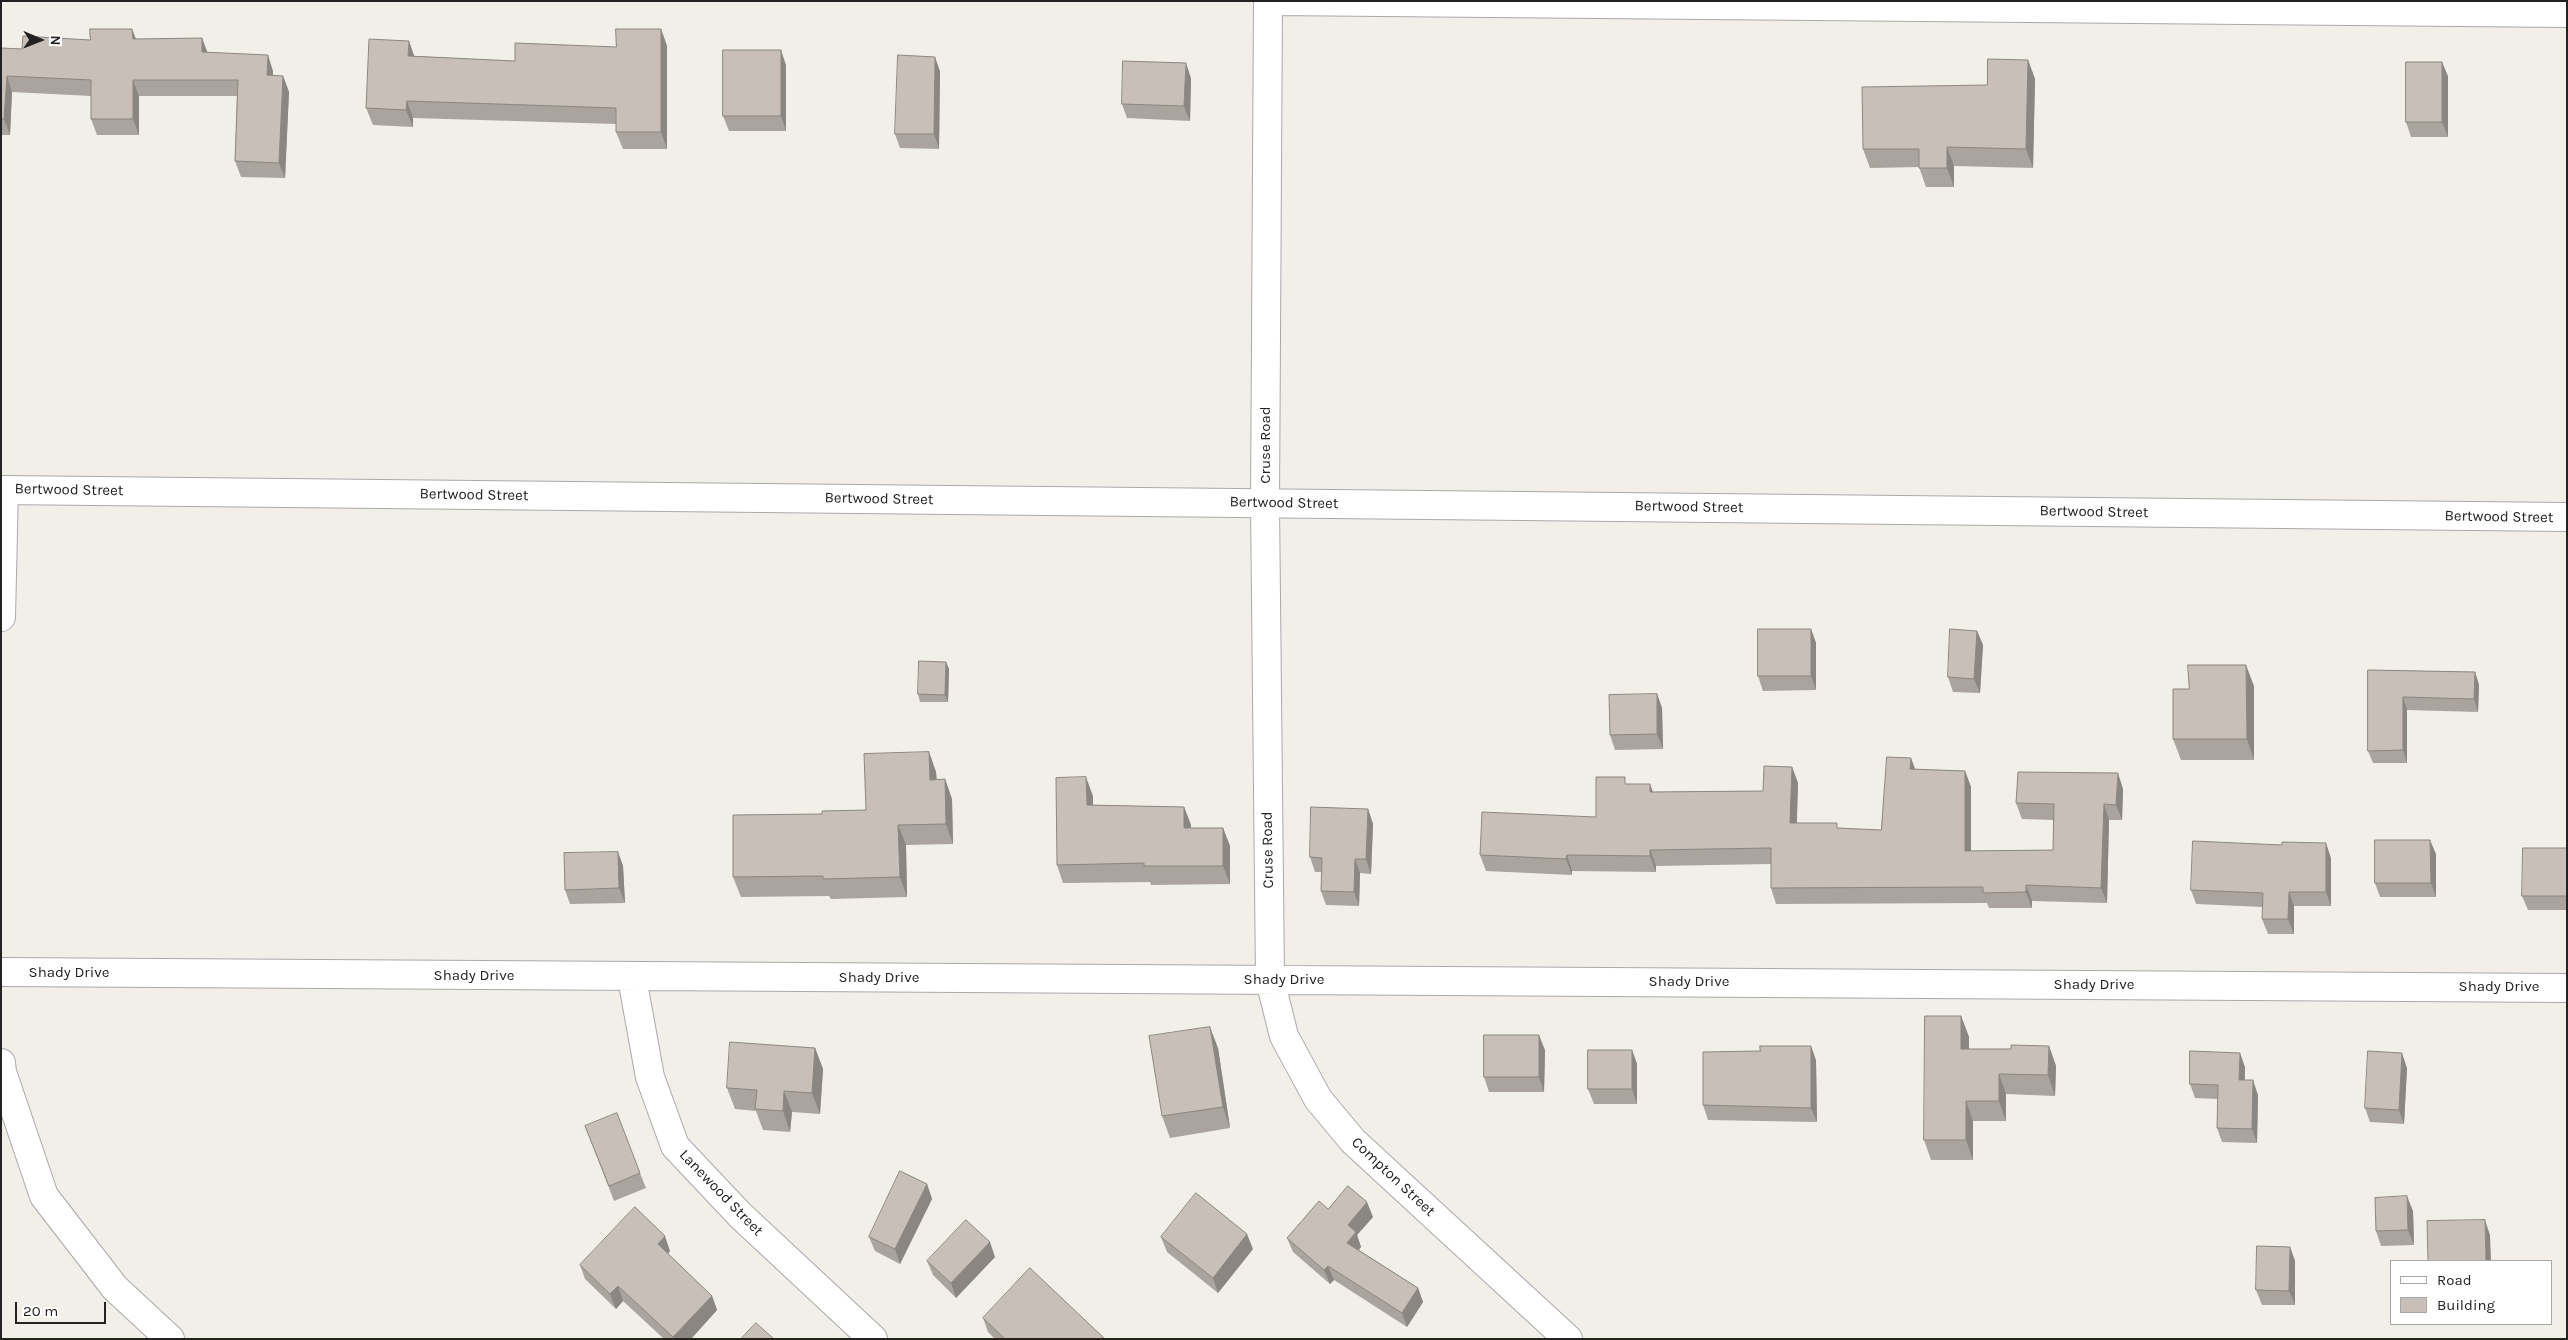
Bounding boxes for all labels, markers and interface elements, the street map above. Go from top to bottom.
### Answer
north arrow [15,15,65,65]
text: N [47,35,64,45]
street label: Cruse Road [1257,406,1275,484]
street label: Bertwood Street [14,480,124,500]
street label: Bertwood Street [419,485,529,505]
street label: Bertwood Street [824,489,934,509]
street label: Bertwood Street [1229,493,1339,513]
street label: Bertwood Street [1634,497,1744,517]
street label: Bertwood Street [2039,502,2149,522]
street label: Bertwood Street [2444,507,2554,527]
street label: Cruse Road [1258,811,1278,889]
street label: Shady Drive [29,964,109,982]
street label: Shady Drive [434,967,514,985]
street label: Shady Drive [839,969,919,987]
street label: Shady Drive [1244,971,1324,989]
street label: Shady Drive [1649,973,1729,991]
street label: Shady Drive [2054,976,2134,994]
street label: Shady Drive [2459,978,2539,996]
street label: Compton Street [1347,1134,1439,1220]
street label: Lanewood Street [675,1146,767,1240]
legend [2390,1260,2553,1325]
text: Road [2437,1271,2472,1289]
scale bar [18,1292,109,1324]
text: Building [2437,1296,2495,1314]
text: 20 m [23,1302,58,1320]

